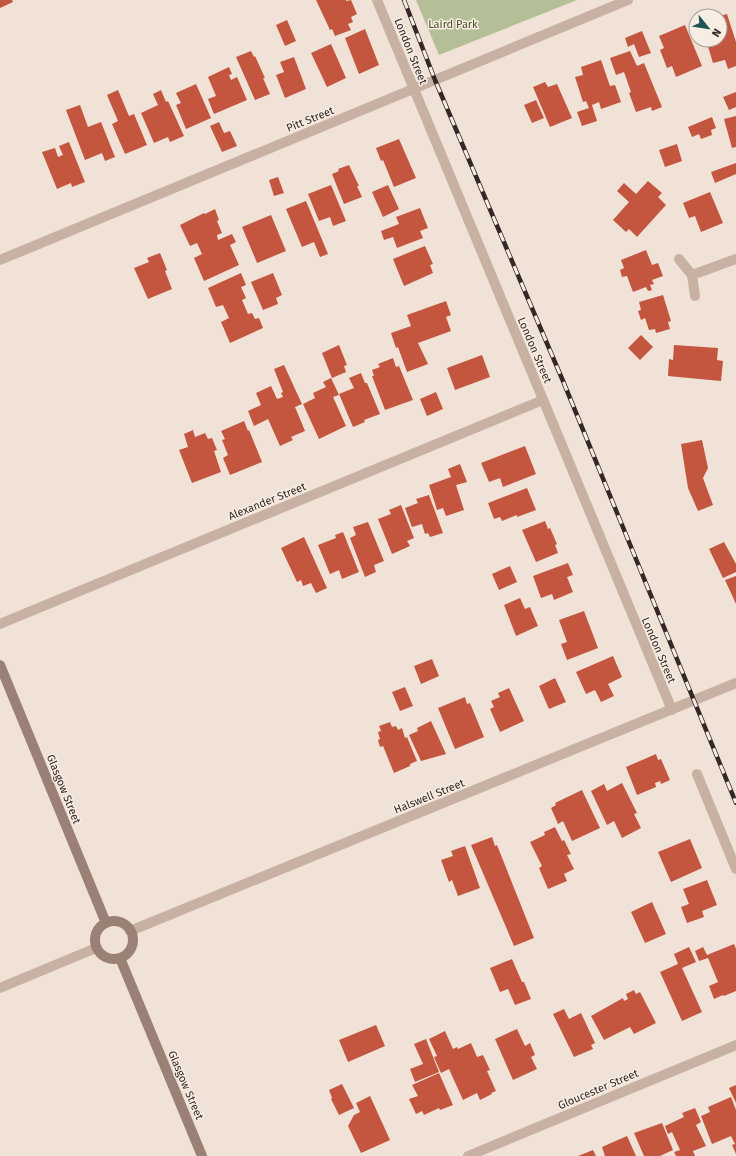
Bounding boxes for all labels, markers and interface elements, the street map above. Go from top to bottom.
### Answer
north arrow [688,8,728,48]
street label: London Street [391,16,430,86]
park label: Laird Park [428,18,478,31]
text: N [709,26,724,39]
street label: Pitt Street [284,104,336,135]
street label: London Street [515,315,554,385]
street label: Alexander Street [226,480,308,523]
street label: London Street [639,615,678,685]
street label: Glasgow Street [44,753,83,826]
street label: Halswell Street [392,776,466,816]
street label: Glasgow Street [165,1049,206,1122]
street label: Gloucester Street [556,1067,640,1112]

